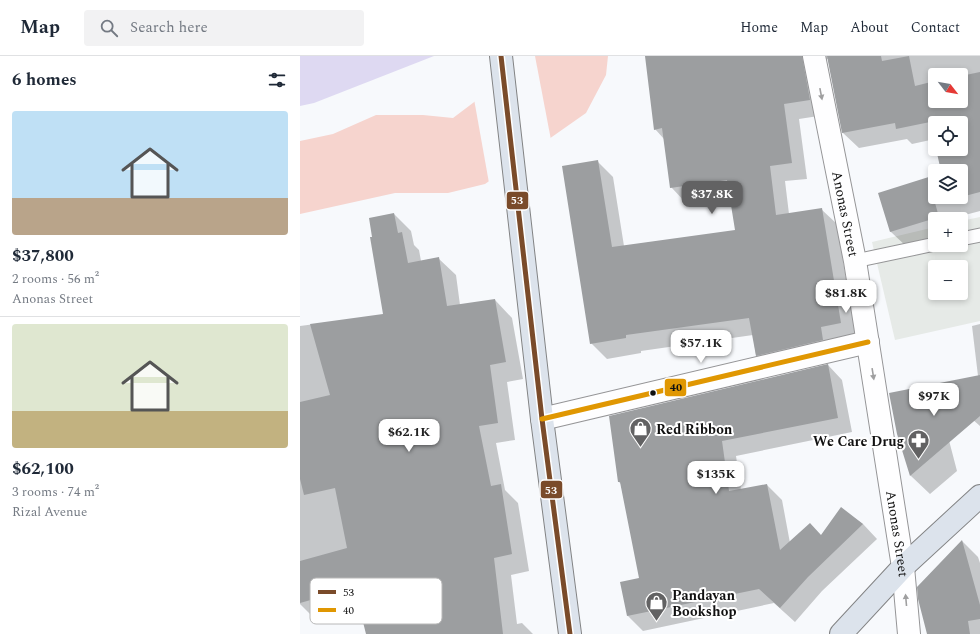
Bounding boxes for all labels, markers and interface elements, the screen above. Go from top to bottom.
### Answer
search box [84,10,364,46]
text: Map [20,13,60,42]
text: Search here [130,16,208,39]
icon: search [98,17,120,39]
text: Home [740,17,778,38]
text: Map [800,17,828,38]
text: About [850,17,889,38]
text: Contact [911,17,960,38]
text: 6 homes [12,67,77,93]
north arrow [928,68,968,108]
map controls [928,68,968,300]
icon: filters [266,69,288,91]
one-way arrow [819,88,825,100]
button: locate [928,116,968,156]
icon: home [114,137,186,209]
button: layers [928,164,968,204]
street label: Anonas Street [827,169,864,259]
pin: $37.8K [679,181,745,215]
text: $37.8K [691,184,733,204]
line badge: 53 [506,191,529,210]
text: 53 [511,192,523,209]
button: + [928,212,968,252]
text: $37,800 [12,243,74,269]
button: − [928,260,968,300]
text: 2 rooms · 56 m² [12,269,99,289]
pin: $81.8K [813,280,879,314]
text: $81.8K [825,283,867,303]
text: Anonas Street [12,289,93,309]
pin: $57.1K [668,330,734,364]
text: $57.1K [680,333,722,353]
icon: home [114,350,186,422]
one-way arrow [870,367,876,380]
line badge: 40 [664,378,687,397]
text: 40 [670,379,682,396]
pin: $97K [910,383,958,417]
text: $97K [918,386,950,406]
unlabelled marker [648,388,658,398]
shop icon: Red Ribbon [627,416,653,449]
pin: $62.1K [376,419,442,453]
place label: Red Ribbon [656,419,733,440]
text: $62.1K [388,422,430,442]
pharmacy icon: We Care Drug [906,428,932,461]
place label: We Care Drug [813,431,904,452]
text: $62,100 [12,456,74,482]
pin: $135K [688,461,744,495]
text: $135K [696,464,736,484]
line badge: 53 [540,480,563,499]
text: 3 rooms · 74 m² [12,482,99,502]
text: 53 [545,482,557,499]
street label: Anonas Street [881,489,914,578]
text: Rizal Avenue [12,502,87,522]
legend [310,578,442,624]
text: 53 [343,584,354,601]
place label: Pandayan Bookshop [672,585,737,622]
shop icon: Pandayan Bookshop [644,590,670,623]
one-way arrow [903,594,910,607]
text: 40 [343,602,354,619]

